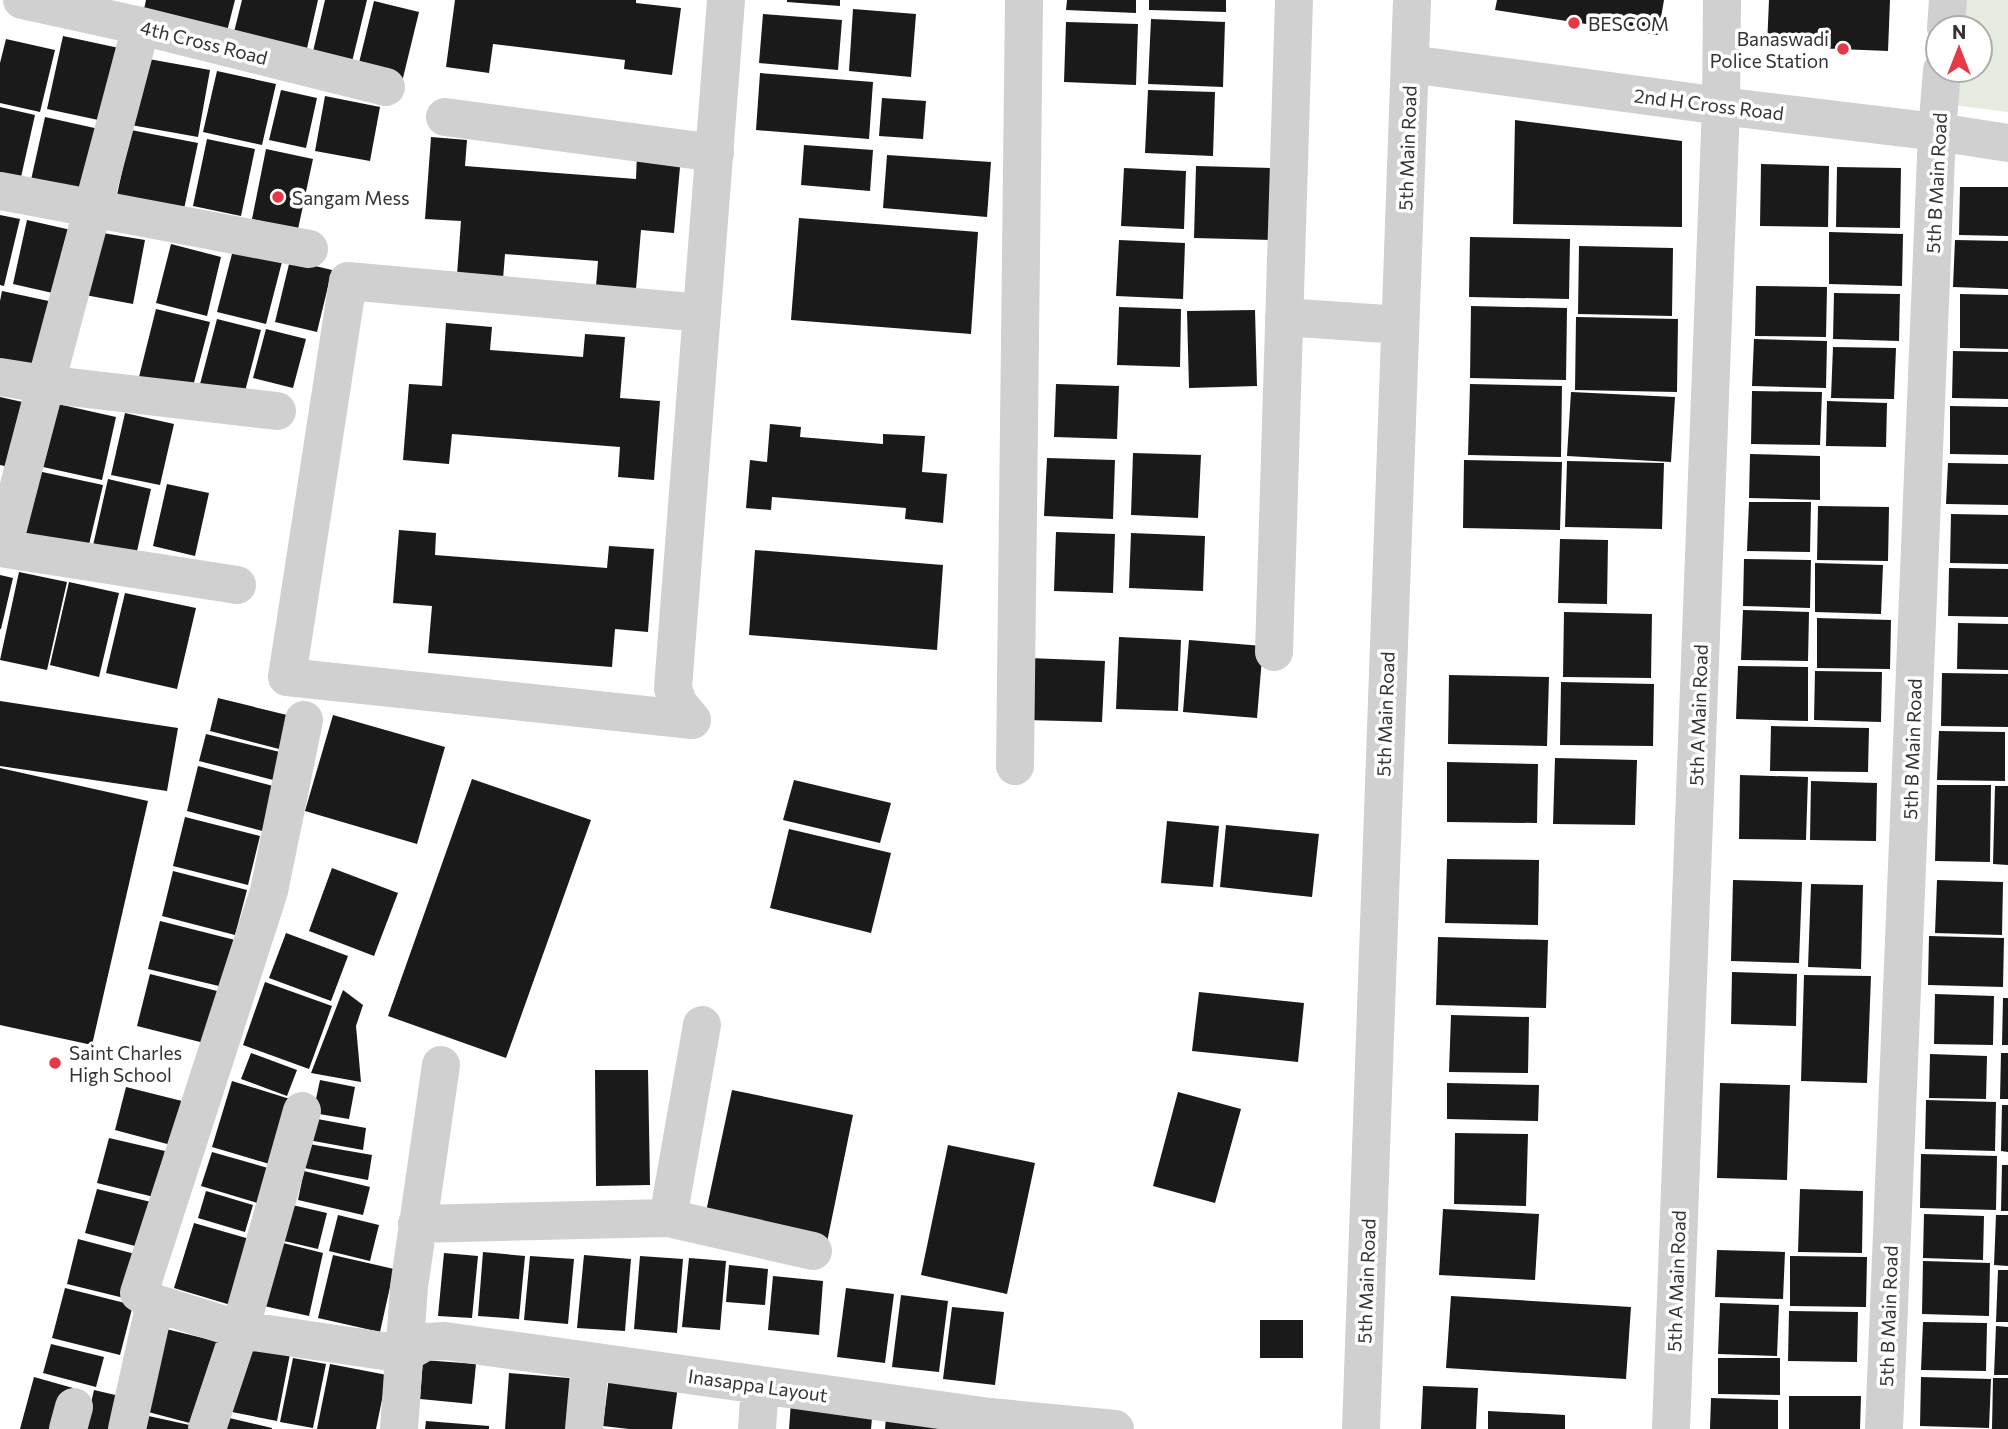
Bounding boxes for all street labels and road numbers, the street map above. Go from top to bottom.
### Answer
street label: 4th Cross Road [138,15,270,69]
street label: 2nd H Cross Road [1633,83,1785,125]
street label: 5th Main Road [1393,85,1421,211]
street label: 5th B Main Road [1921,112,1951,254]
street label: 5th A Main Road [1684,644,1712,786]
street label: 5th Main Road [1371,651,1399,777]
street label: 5th B Main Road [1898,678,1926,820]
street label: 5th A Main Road [1662,1210,1690,1352]
street label: 5th Main Road [1352,1218,1380,1344]
street label: 5th B Main Road [1874,1245,1902,1387]
street label: Inasappa Layout [687,1364,829,1406]

